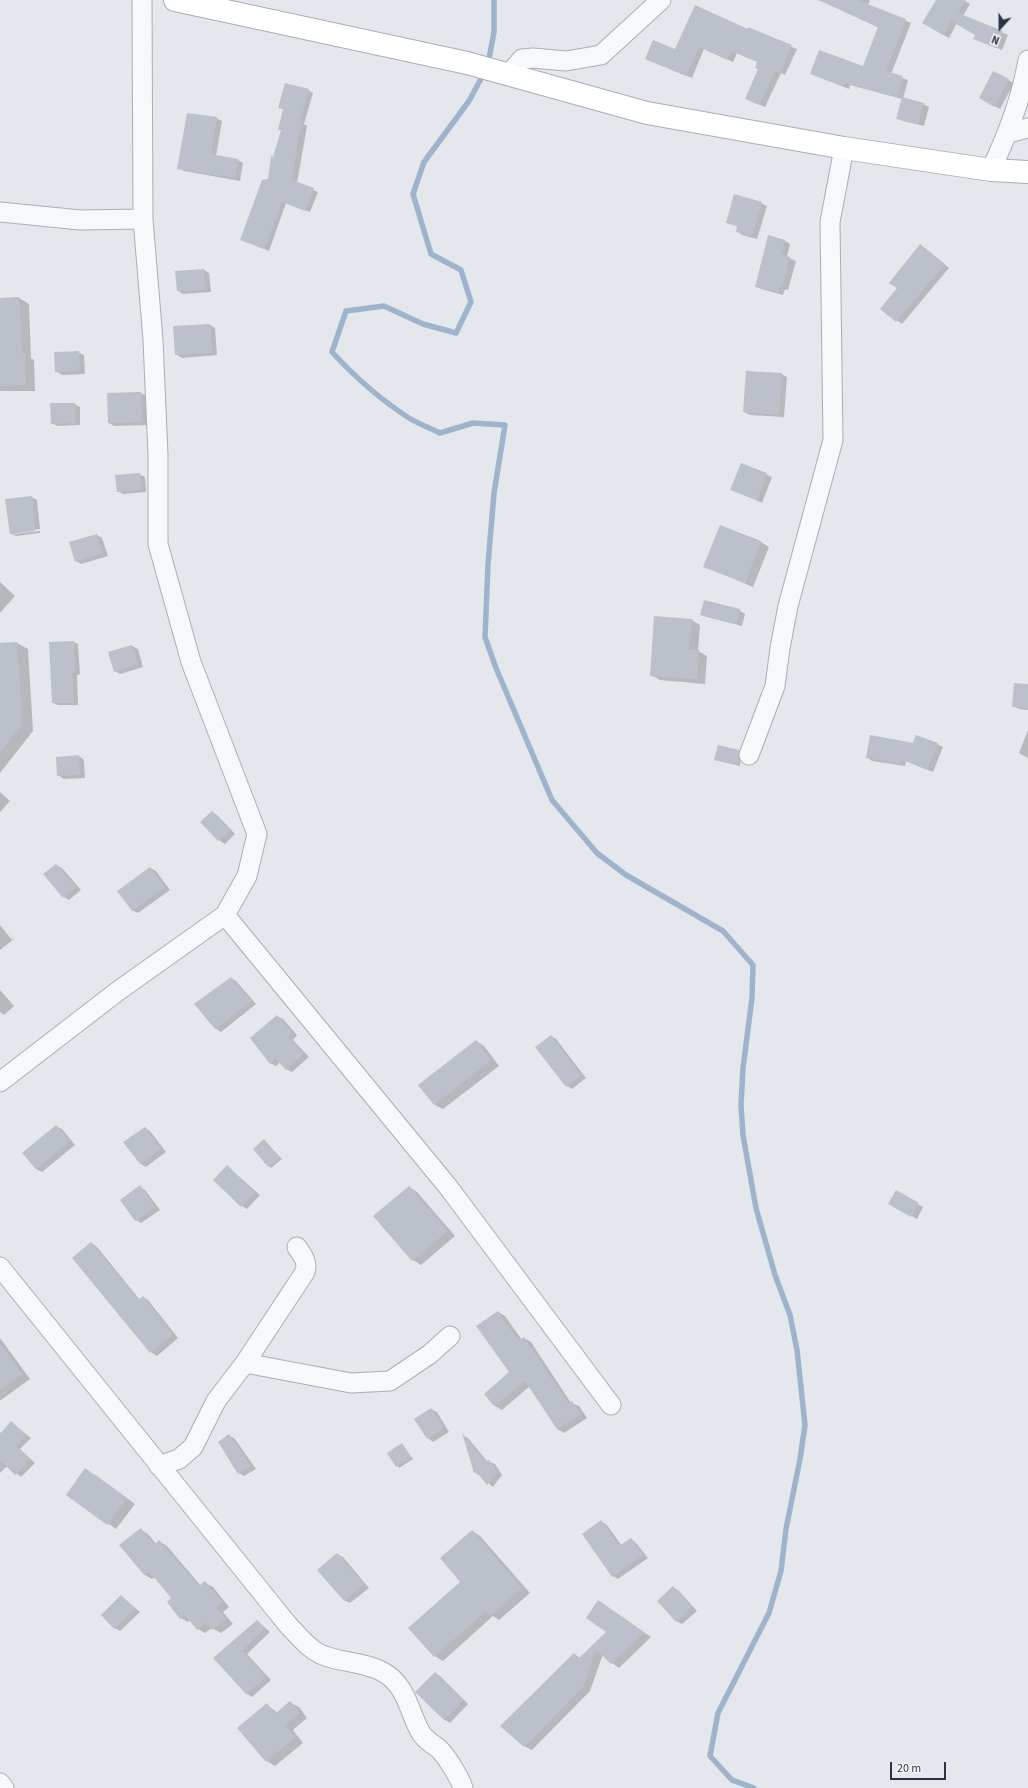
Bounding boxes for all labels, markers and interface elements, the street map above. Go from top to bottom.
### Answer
north arrow [980,8,1020,48]
text: N [989,31,1002,48]
scale bar [892,1754,948,1780]
text: 20 m [897,1760,921,1777]

